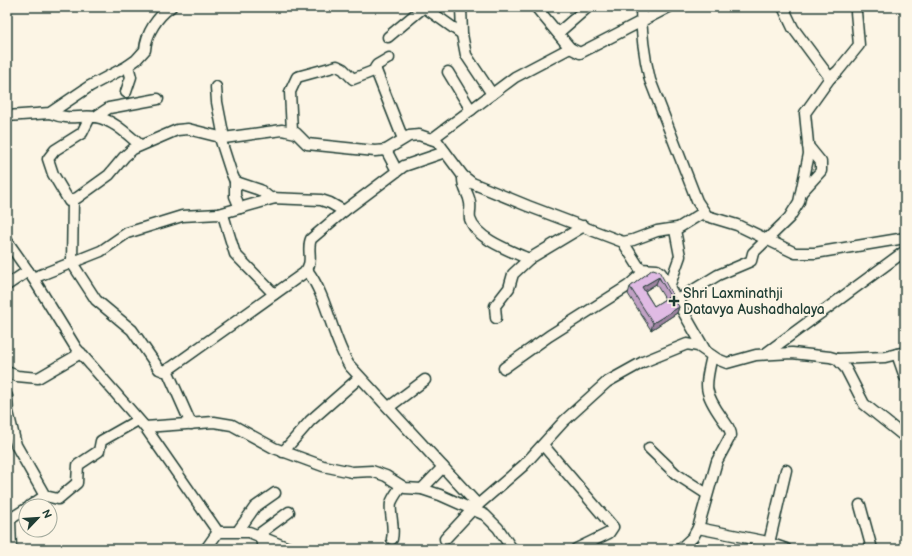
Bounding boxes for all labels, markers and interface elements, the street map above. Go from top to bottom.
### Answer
place label: Shri Laxminathji Datavya Aushadhalaya [683,285,825,318]
marker: Shri Laxminathji Datavya Aushadhalaya [668,295,680,307]
north arrow [18,498,58,538]
text: N [39,507,54,520]

